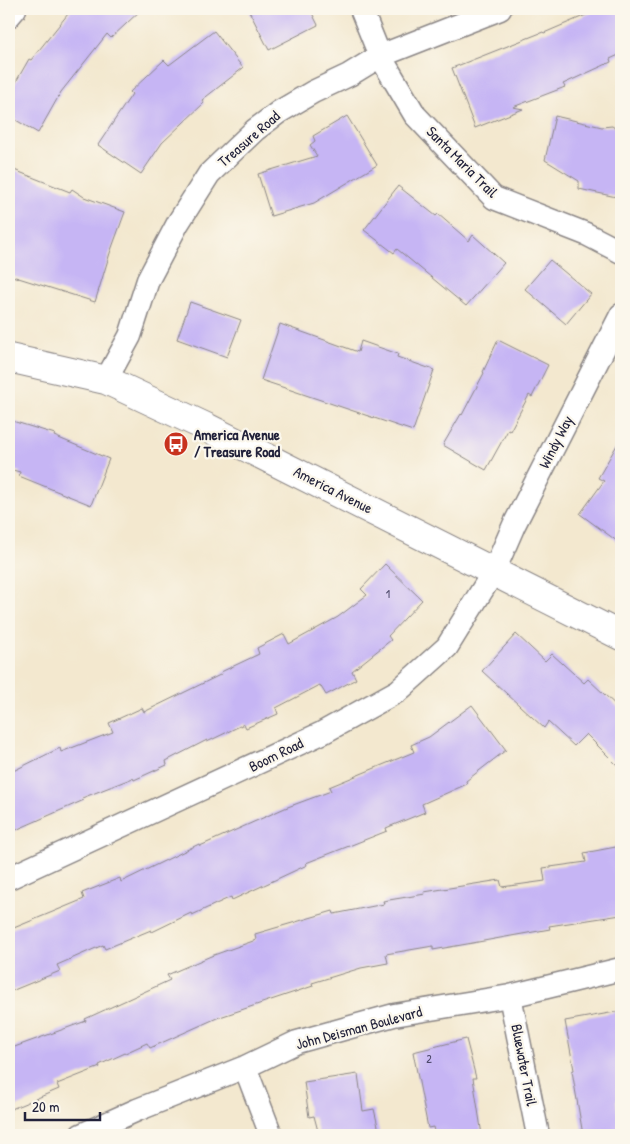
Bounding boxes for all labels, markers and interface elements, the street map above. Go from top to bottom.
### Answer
street label: Treasure Road [213,106,284,172]
street label: Santa Maria Trail [422,121,503,202]
street label: Windy Way [533,412,578,472]
place label: America Avenue / Treasure Road [194,424,280,462]
bus stop icon: America Avenue / Treasure Road [163,431,189,457]
street label: America Avenue [290,461,376,518]
house number: 1 [386,585,390,602]
street label: Boom Road [245,732,307,777]
street label: John Deisman Boulevard [293,1001,424,1054]
street label: Bluewater Trail [506,1022,543,1108]
house number: 2 [426,1050,432,1067]
scale bar [25,1089,100,1121]
text: 20 m [32,1096,59,1117]

